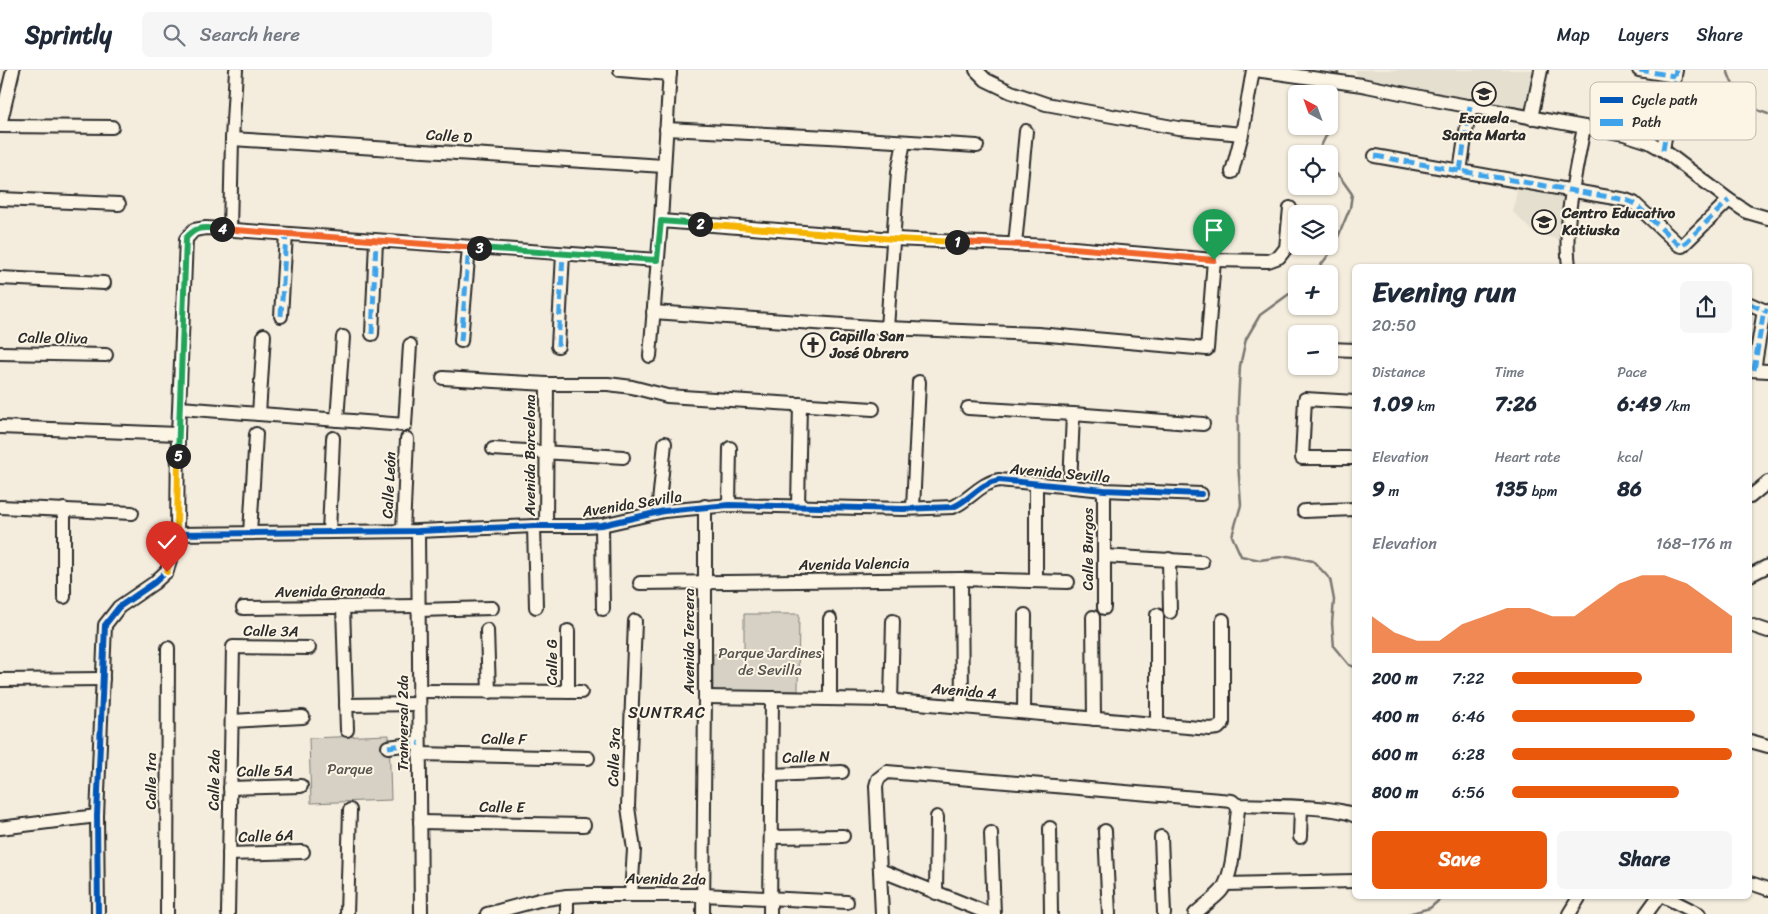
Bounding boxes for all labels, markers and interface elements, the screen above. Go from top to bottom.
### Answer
search box [142,12,492,57]
text: Sprintly [25,14,112,56]
text: Search here [200,18,300,51]
text: Map [1557,19,1590,51]
text: Layers [1618,19,1669,51]
text: Share [1697,19,1743,51]
icon: search [160,21,188,49]
school or university icon: Escuela Santa Marta [1471,81,1497,107]
legend [1590,82,1756,140]
north arrow [1288,85,1338,135]
map controls [1288,85,1338,375]
text: Cycle path [1632,88,1698,113]
place label: Escuela Santa Marta [1441,105,1526,148]
text: Path [1632,110,1661,135]
street label: Calle D [425,121,473,151]
button: locate [1288,145,1338,195]
place label: Centro Educativo Katiuska [1561,200,1676,243]
button: layers [1288,205,1338,255]
pin [1193,209,1235,260]
school or university icon: Centro Educativo Katiuska [1531,209,1557,235]
pin: 2 [688,212,712,236]
text: 2 [696,212,705,237]
pin: 4 [210,216,234,242]
icon: arrive [1200,216,1228,244]
text: 4 [218,217,227,242]
pin: 1 [944,230,970,254]
text: 1 [954,230,961,255]
pin: 3 [466,236,492,260]
text: 3 [476,236,483,261]
button: + [1288,265,1338,315]
text: Evening run [1372,267,1516,316]
button: share [1680,281,1732,333]
text: 20:50 [1372,311,1416,340]
place label: Capilla San José Obrero [829,323,909,366]
street label: Calle Oliva [18,324,89,352]
button: − [1288,325,1338,375]
church icon: Capilla San José Obrero [800,332,826,358]
text: Distance [1372,360,1425,385]
text: Time [1495,360,1524,385]
text: Pace [1617,360,1647,385]
text: 1.09 [1372,385,1414,423]
text: 7:26 [1495,385,1537,423]
text: 6:49 [1617,385,1662,423]
street label: Avenida Barcelona [517,394,543,517]
text: km [1414,394,1435,419]
text: /km [1662,394,1690,419]
pin: 5 [166,444,190,468]
text: 5 [174,444,183,469]
text: Elevation [1372,445,1429,470]
text: Heart rate [1495,445,1560,470]
text: kcal [1617,445,1643,470]
street label: Calle León [374,451,404,519]
street label: Avenida Sevilla [1008,456,1112,490]
text: 9 [1372,470,1385,508]
text: 135 [1495,470,1528,508]
text: 86 [1617,470,1642,508]
text: m [1385,479,1399,504]
text: bpm [1528,479,1558,504]
street label: Avenida Sevilla [579,483,684,525]
street label: Calle Burgos [1075,507,1101,590]
pin [146,521,188,572]
icon: check [153,528,181,556]
text: Elevation [1372,529,1437,558]
text: 168–176 m [1656,529,1732,558]
street label: Avenida Valencia [797,550,910,578]
street label: Avenida Granada [274,577,386,605]
street label: Avenida Tercera [676,588,702,695]
street label: Calle 3A [243,618,299,644]
street label: Calle G [539,639,565,685]
park label: Parque Jardines de Sevilla [718,640,823,683]
text: 200 m [1372,664,1418,693]
text: 7:22 [1452,664,1484,693]
street label: Tranversal 2da [390,674,416,771]
street label: Avenida 4 [929,675,998,707]
district label: SUNTRAC [628,698,706,727]
text: 400 m [1372,702,1419,731]
text: 6:46 [1452,702,1485,731]
street label: Calle F [481,726,529,752]
street label: Calle 3ra [600,727,628,787]
text: 600 m [1372,740,1418,769]
text: 6:28 [1452,740,1485,769]
street label: Calle N [782,743,831,771]
street label: Calle 2da [200,749,228,811]
street label: Calle 1ra [138,752,164,810]
park label: Parque [327,756,373,782]
street label: Calle 5A [237,758,293,784]
text: 800 m [1372,778,1418,807]
text: 6:56 [1452,778,1485,807]
street label: Calle E [479,794,527,820]
street label: Calle 6A [238,822,294,850]
button: Save [1372,831,1547,889]
button: Share [1557,831,1732,889]
street label: Avenida 2da [625,865,707,893]

